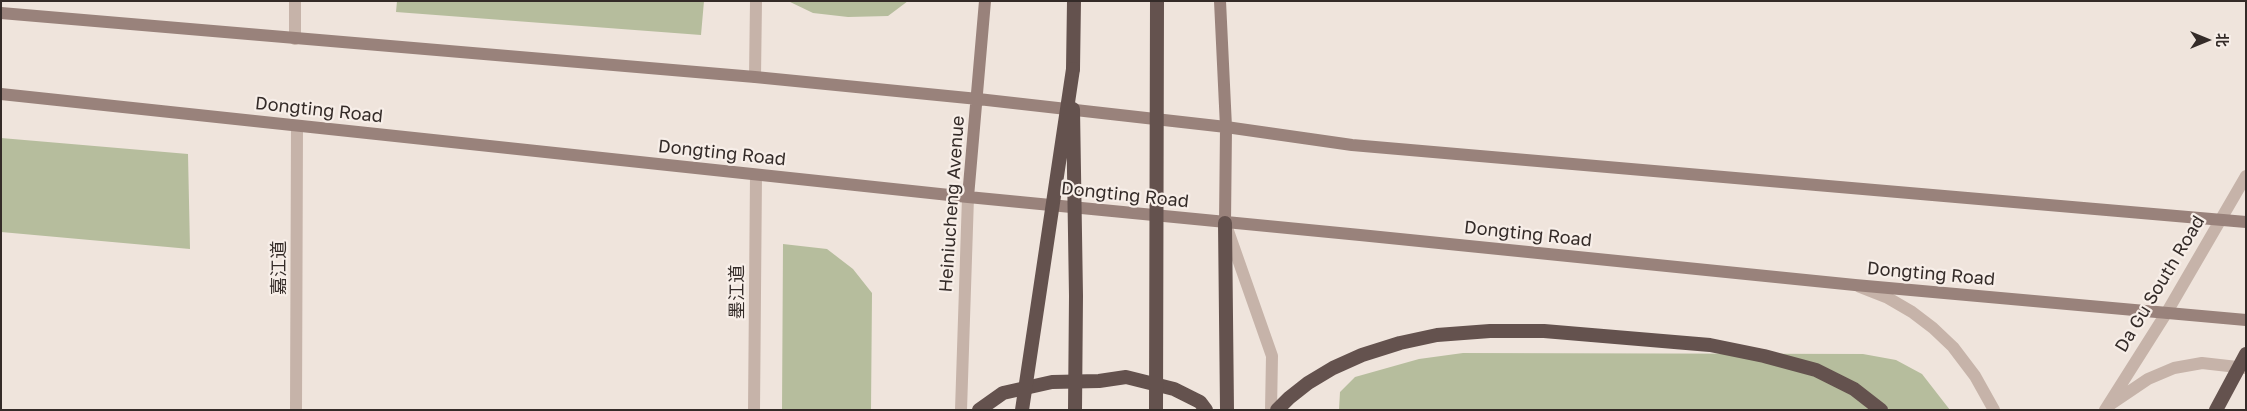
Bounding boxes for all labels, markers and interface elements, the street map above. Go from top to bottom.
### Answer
north arrow [2182,15,2232,65]
text: 北 [2214,33,2231,47]
street label: Dongting Road [254,93,384,127]
street label: Heiniucheng Avenue [935,115,969,293]
street label: Dongting Road [657,136,787,170]
street label: Dongting Road [1060,178,1190,212]
street label: Da Gu South Road [2111,212,2209,356]
street label: Dongting Road [1463,217,1593,251]
street label: 嘉江道 [268,241,290,295]
street label: Dongting Road [1866,258,1996,290]
street label: 墨江道 [726,265,748,319]

